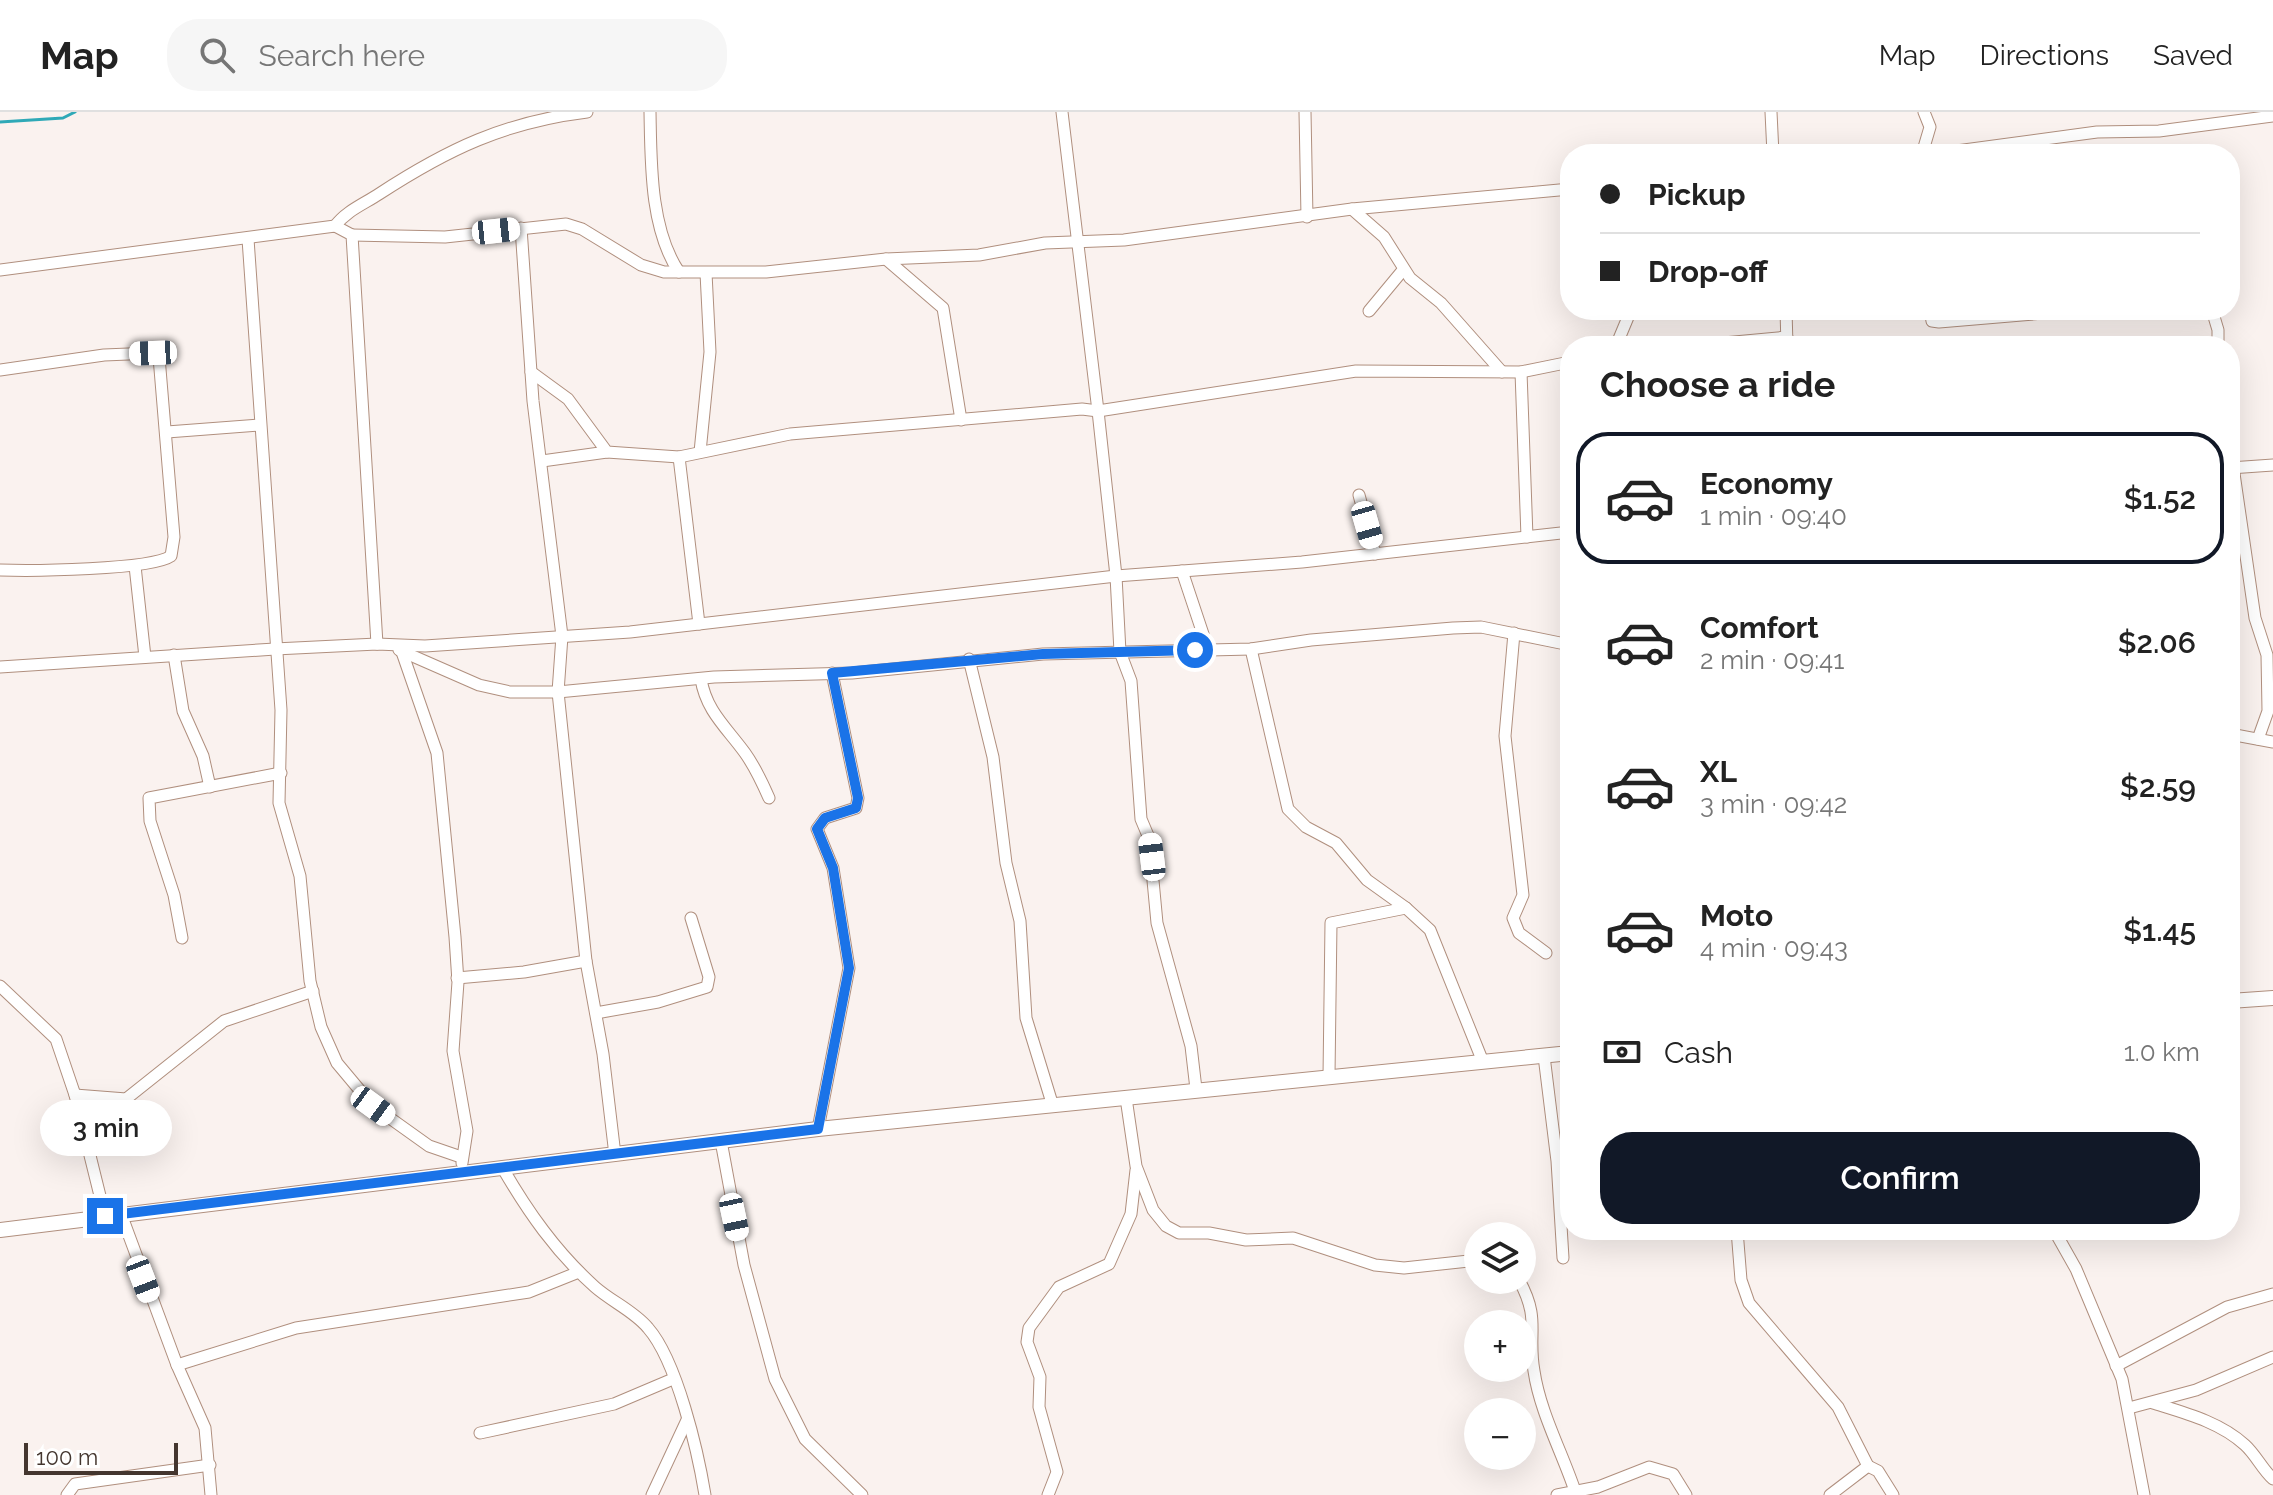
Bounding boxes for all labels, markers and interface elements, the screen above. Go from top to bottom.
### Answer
search box [167,19,727,91]
text: Map [40,33,119,78]
icon: search [195,33,239,77]
text: Search here [259,38,425,73]
text: Map [1879,39,1936,72]
text: Directions [1980,39,2109,72]
text: Saved [2153,39,2233,72]
text: Pickup [1648,177,1746,212]
car [471,217,521,245]
text: Drop-off [1648,254,1768,289]
car [129,340,177,366]
text: Choose a ride [1600,363,1835,405]
icon: car [1604,462,1676,534]
text: Economy [1700,466,1833,501]
text: $1.52 [2124,481,2196,516]
car [1349,499,1385,551]
text: 1 min · 09:40 [1700,501,1847,531]
icon: car [1604,606,1676,678]
text: Comfort [1700,610,1819,645]
text: $2.06 [2118,625,2196,660]
route start [1177,632,1213,668]
text: 2 min · 09:41 [1700,645,1844,675]
icon: car [1604,750,1676,822]
text: XL [1700,754,1737,789]
text: $2.59 [2120,769,2196,804]
text: 3 min · 09:42 [1700,789,1847,819]
car [1137,832,1167,882]
icon: car [1604,894,1676,966]
text: Moto [1700,898,1773,933]
text: $1.45 [2123,913,2196,948]
text: 4 min · 09:43 [1700,933,1848,963]
icon: cash [1600,1030,1644,1074]
text: Cash [1664,1035,1733,1070]
text: 1.0 km [2124,1037,2200,1067]
car [347,1082,399,1130]
callout: 3 min [39,1100,171,1156]
text: 3 min [73,1113,139,1143]
button: Confirm [1600,1132,2200,1224]
car [717,1191,751,1243]
route end [87,1198,123,1234]
map controls [1464,1222,1536,1470]
button: layers [1464,1222,1536,1294]
car [123,1252,163,1306]
button: + [1464,1310,1536,1382]
button: − [1464,1398,1536,1470]
scale bar [24,1439,178,1475]
text: 100 m [36,1444,98,1470]

